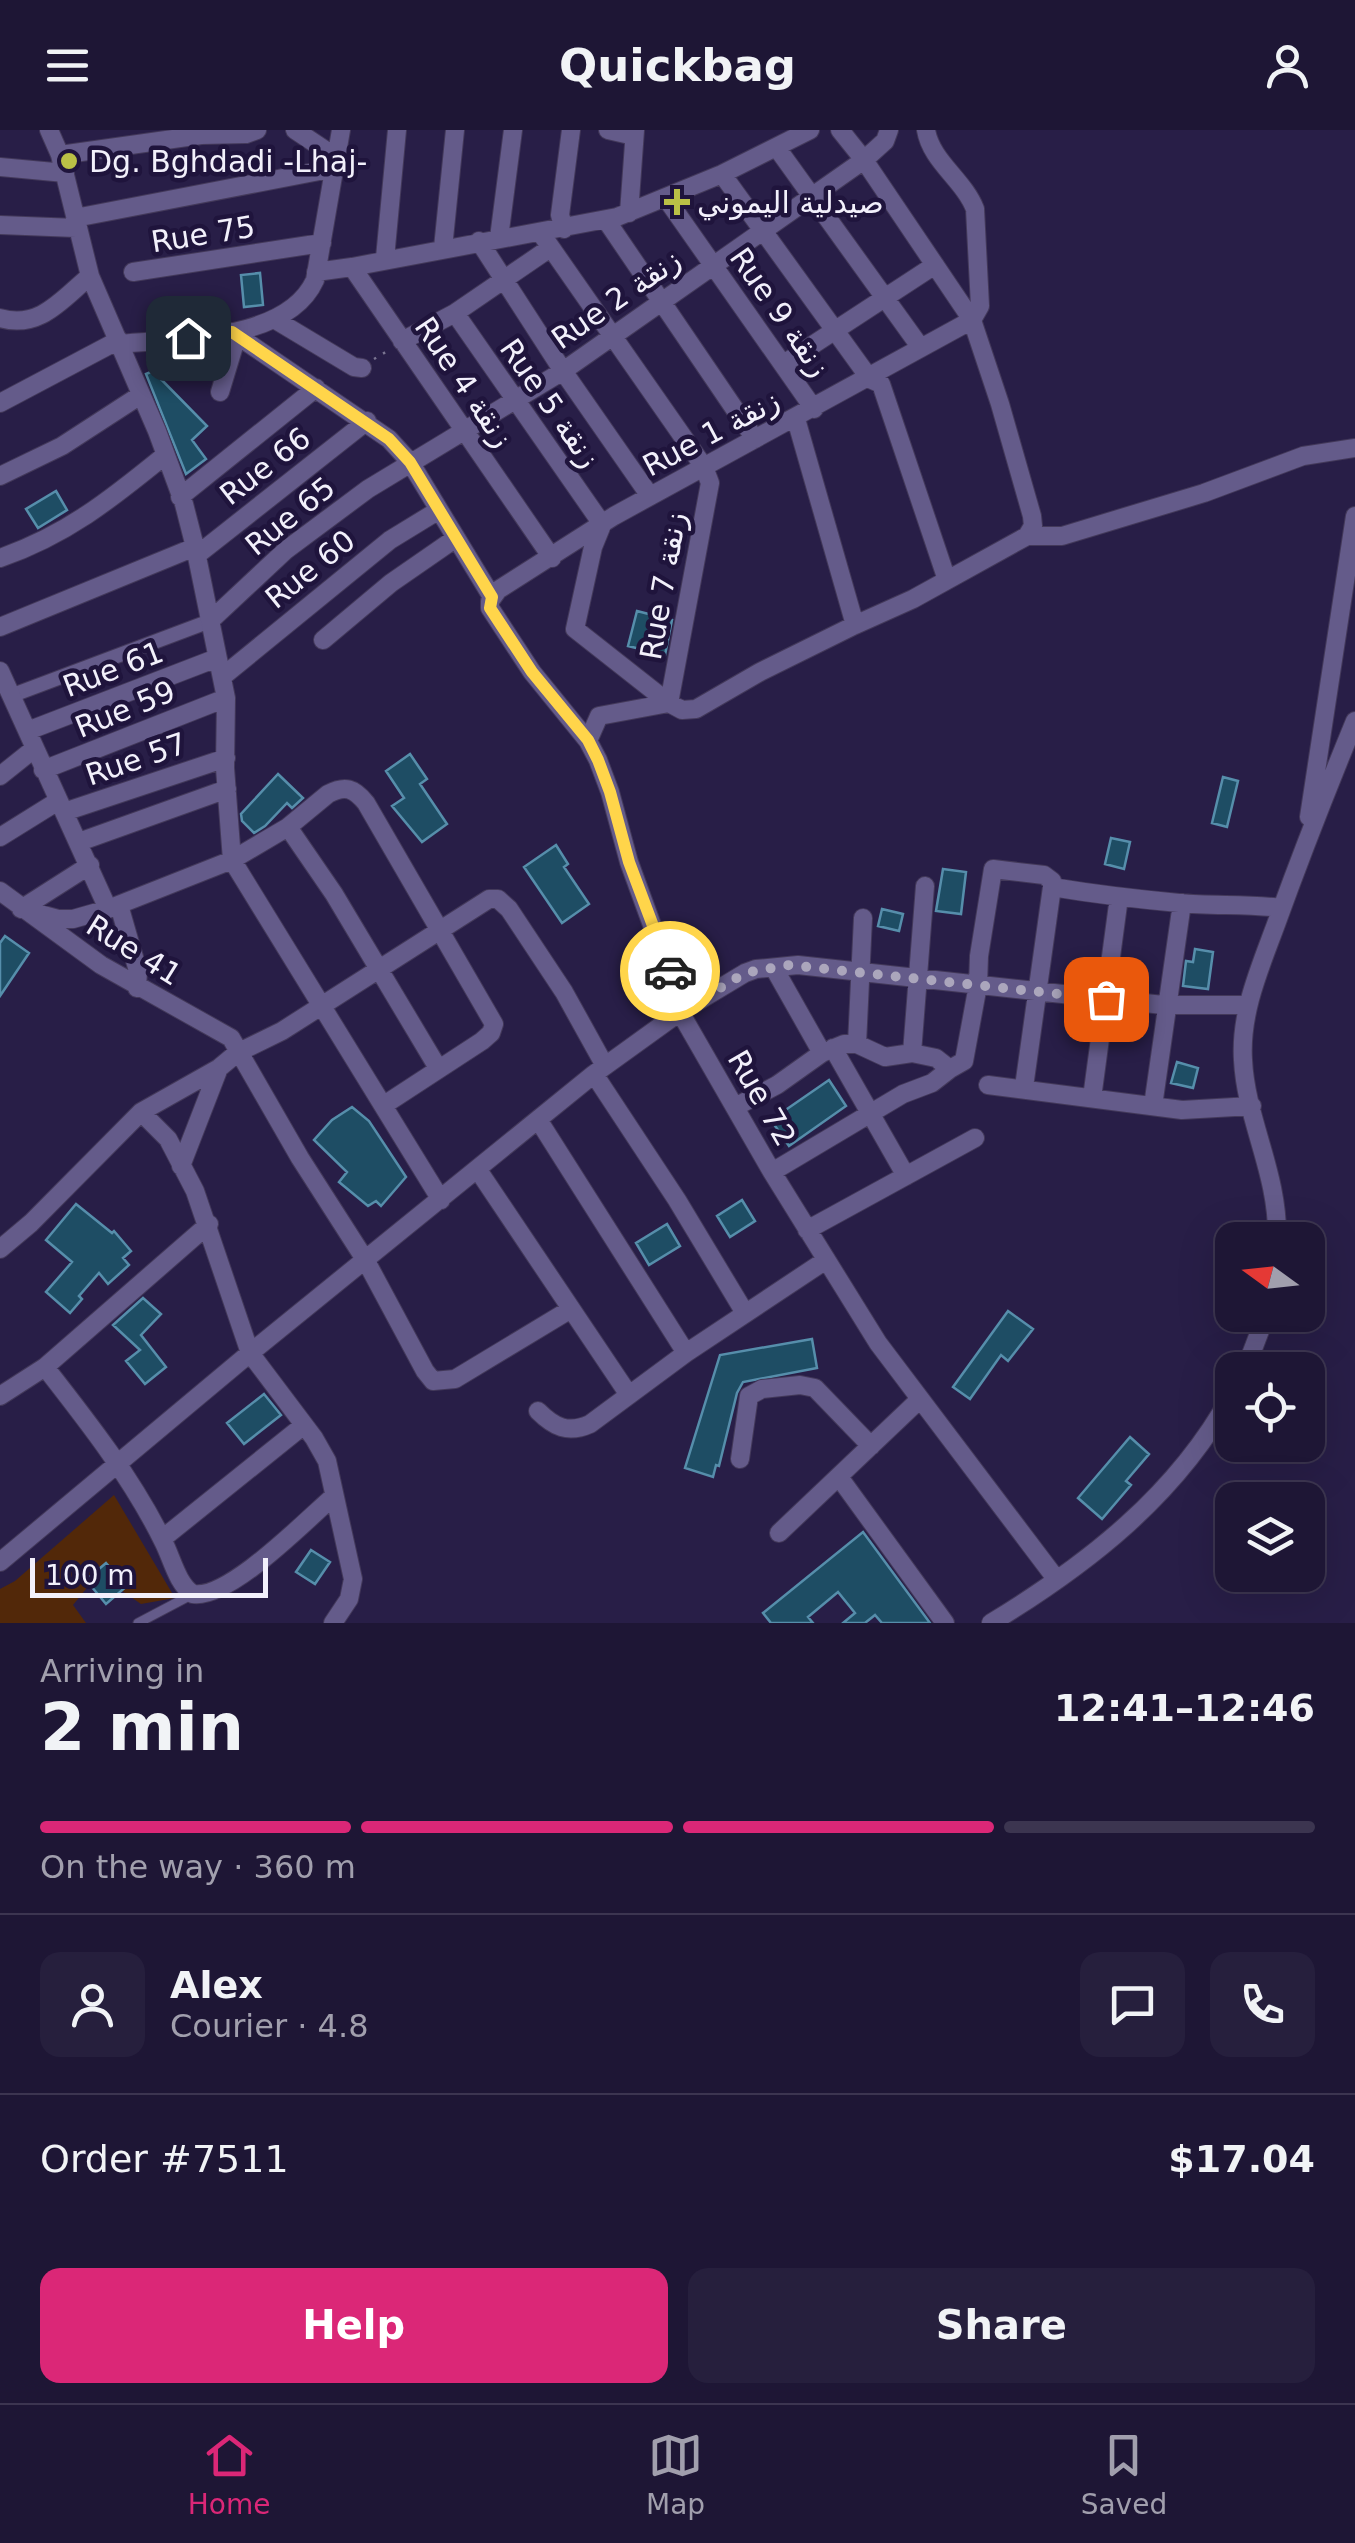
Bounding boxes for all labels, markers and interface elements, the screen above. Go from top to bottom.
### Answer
icon: menu [40,38,95,93]
icon: person [1260,38,1315,93]
text: Quickbag [559,39,796,92]
place label: Dg. Bghdadi -Lhaj- [89,144,367,179]
marker: Dg. Bghdadi -Lhaj- [58,150,80,172]
place label: صيدلية اليموني [697,185,884,221]
marker: صيدلية اليموني [666,191,688,213]
street label: Rue 75 [149,209,257,259]
street label: Rue 9 زنقة [723,241,837,383]
street label: Rue 2 زنقة [545,242,687,356]
pin [146,296,231,381]
street label: Rue 4 زنقة [408,310,520,454]
icon: home [161,311,216,366]
street label: Rue 5 زنقة [493,332,607,474]
street label: Rue 1 زنقة [637,383,785,483]
street label: Rue 66 [213,420,317,512]
street label: Rue 65 [238,469,342,563]
street label: Rue 7 زنقة [633,509,693,663]
street label: Rue 60 [258,522,362,616]
street label: Rue 61 [58,634,168,704]
street label: Rue 59 [70,673,180,745]
street label: Rue 57 [81,725,191,793]
street label: Rue 41 [80,907,188,993]
courier [620,921,720,1021]
icon: car [643,944,698,999]
pin [1064,957,1149,1042]
icon: bag [1079,972,1134,1027]
street label: Rue 72 [721,1044,803,1152]
north arrow [1215,1222,1325,1332]
map controls [1215,1222,1325,1592]
button: locate [1215,1352,1325,1462]
button: layers [1215,1482,1325,1592]
scale bar [30,1553,268,1598]
text: 100 m [45,1559,135,1592]
text: Arriving in [40,1652,204,1690]
text: 12:41–12:46 [1054,1686,1315,1730]
text: 2 min [40,1690,244,1765]
text: On the way · 360 m [40,1848,356,1886]
button: person [40,1952,145,2057]
button: chat [1080,1952,1185,2057]
button: phone [1210,1952,1315,2057]
text: Alex [170,1963,263,2007]
text: Courier · 4.8 [170,2007,369,2045]
text: Order #7511 [40,2137,289,2181]
text: $17.04 [1168,2137,1315,2181]
button: Help [40,2268,668,2383]
button: Share [688,2268,1315,2383]
tab: Home [188,2428,270,2521]
tab: Map [646,2428,705,2521]
tab: Saved [1081,2428,1167,2521]

